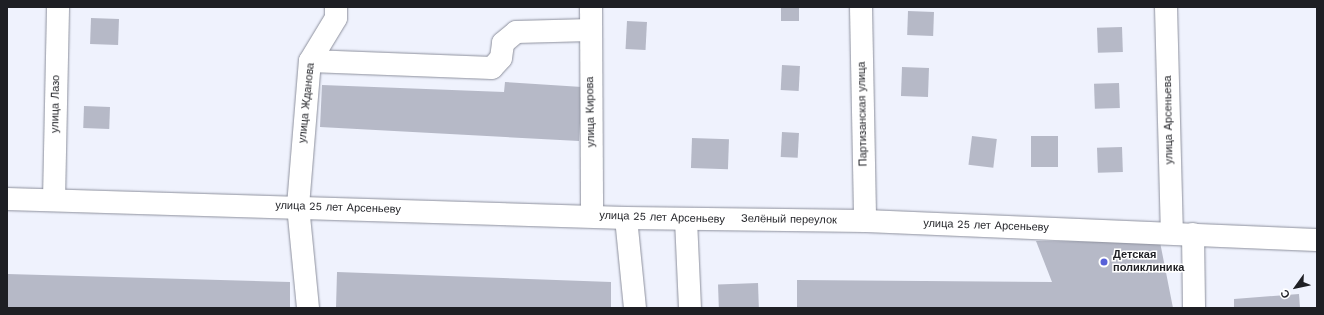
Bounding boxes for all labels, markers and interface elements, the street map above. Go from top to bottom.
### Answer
street label: Партизанская улица [855,61,871,167]
street label: улица Жданова [296,62,318,144]
street label: улица Лазо [49,75,63,133]
street label: улица Арсеньева [1162,75,1176,165]
street label: улица Кирова [584,77,598,147]
street label: улица 25 лет Арсеньеву [275,199,401,217]
street label: улица 25 лет Арсеньеву [599,209,725,227]
street label: Зелёный переулок [741,213,837,227]
street label: улица 25 лет Арсеньеву [923,217,1049,235]
place label: Детская поликлиника [1113,249,1184,275]
marker: Детская поликлиника [1098,256,1110,268]
north arrow [1276,267,1316,307]
text: С [1278,287,1293,301]

